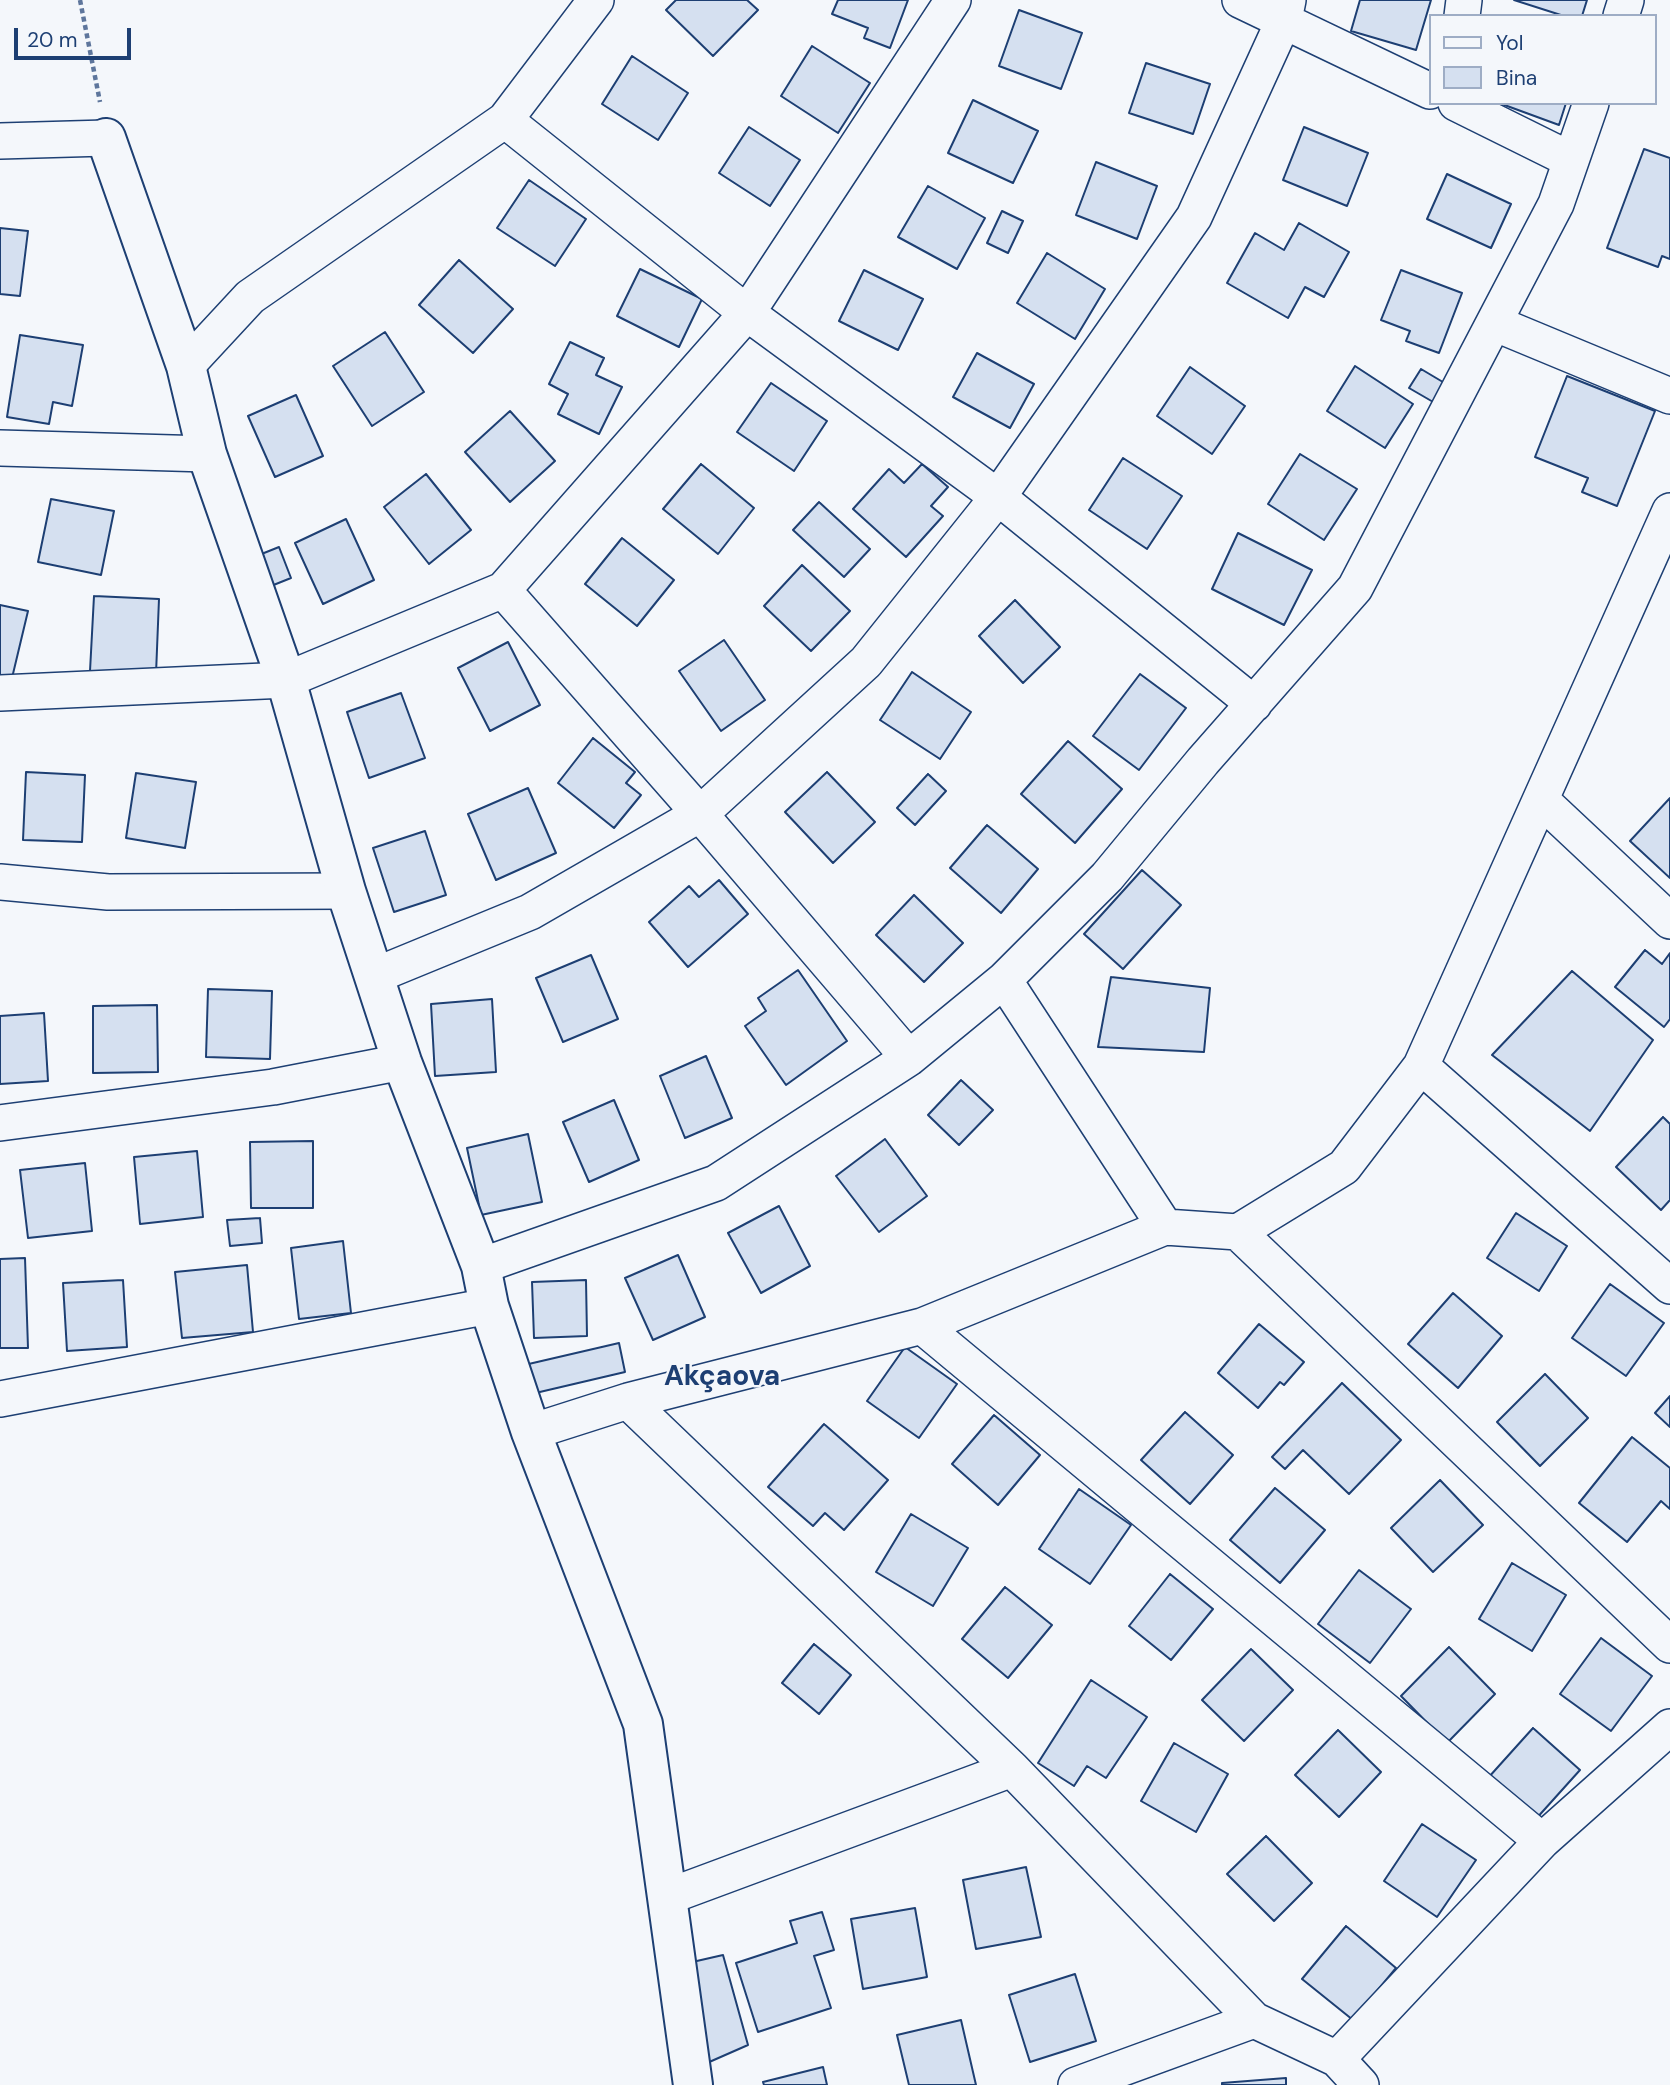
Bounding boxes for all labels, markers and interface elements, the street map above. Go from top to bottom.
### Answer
scale bar [18,14,135,58]
legend [1428,14,1656,105]
text: 20 m [27,26,78,54]
text: Yol [1496,29,1524,57]
text: Bina [1496,64,1537,92]
district label: Akçaova [664,1361,780,1395]

